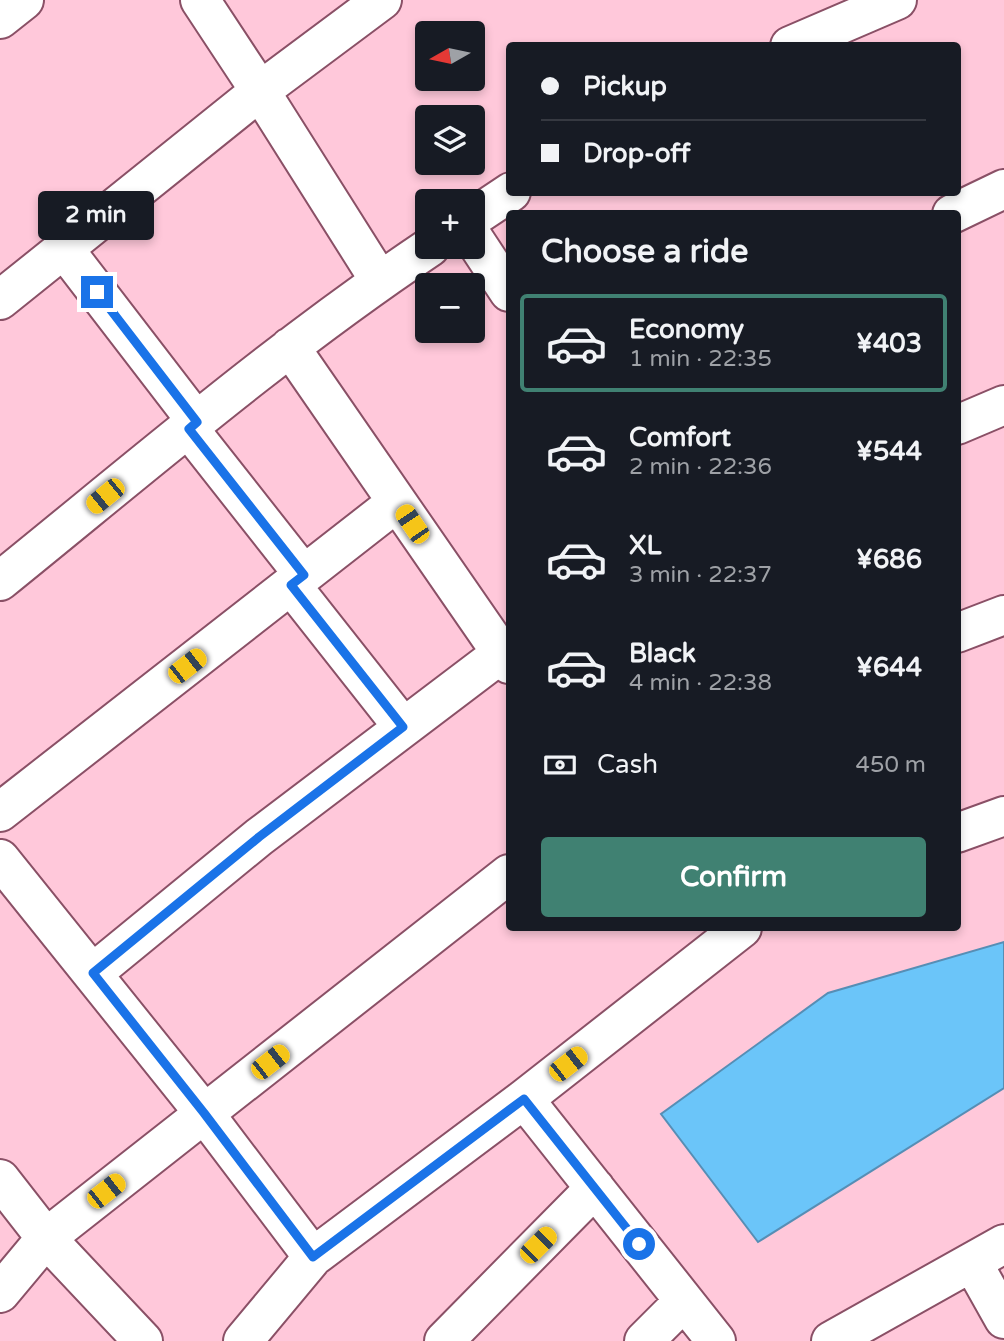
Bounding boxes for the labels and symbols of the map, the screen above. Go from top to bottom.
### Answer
north arrow [415,21,485,91]
callout: 2 min [39,190,155,240]
route end [81,276,113,308]
car [83,475,128,517]
car [392,501,433,547]
car [164,645,211,687]
car [247,1041,294,1083]
car [545,1043,592,1085]
car [83,1170,130,1212]
car [516,1223,561,1267]
route start [623,1228,655,1260]

